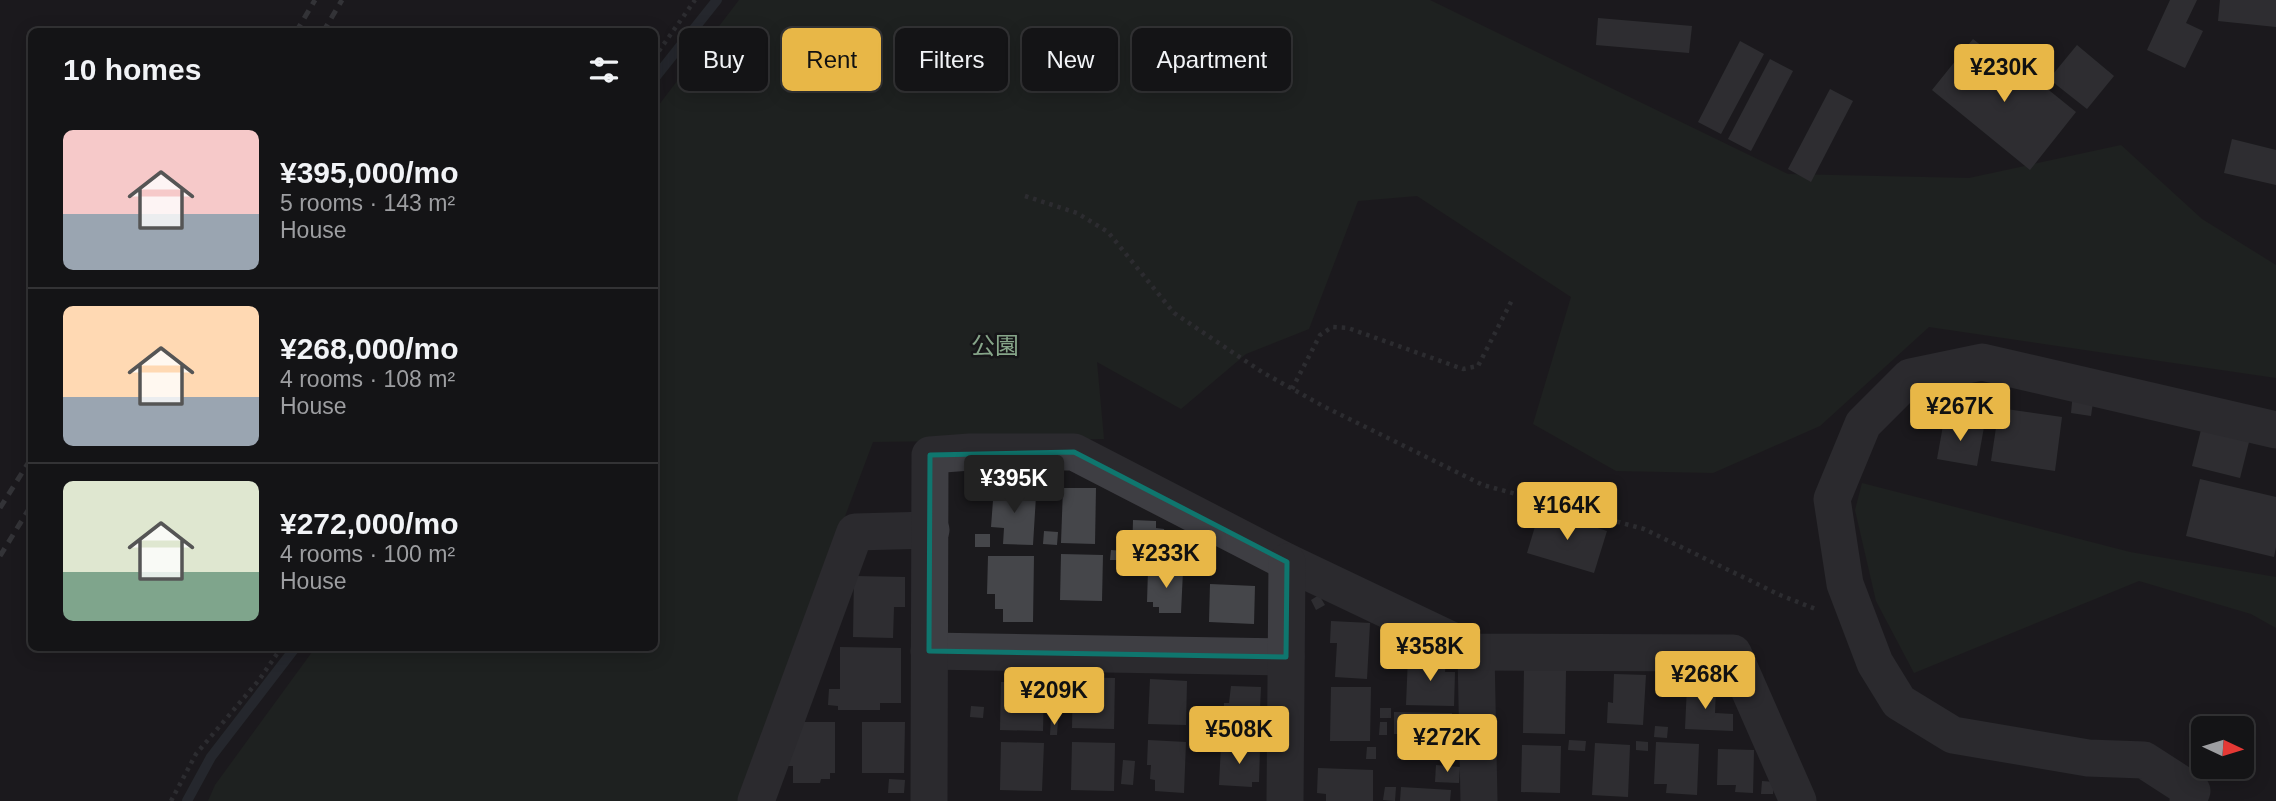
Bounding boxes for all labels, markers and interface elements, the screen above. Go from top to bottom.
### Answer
chip: Buy [679,28,768,91]
chip: Rent [782,28,881,91]
chip: Filters [895,28,1008,91]
chip: New [1022,28,1118,91]
chip: Apartment [1132,28,1291,91]
pin: ¥230K [1955,44,2053,104]
icon: filters [585,51,623,89]
text: 10 homes [63,53,201,86]
text: ¥230K [1970,54,2038,80]
text: ¥395,000/mo [280,156,458,189]
icon: home [119,158,203,242]
text: 5 rooms · 143 m² [280,190,455,216]
text: House [280,217,346,243]
text: ¥268,000/mo [280,332,458,365]
park label: 公園 [971,332,1019,359]
icon: home [119,334,203,418]
text: 4 rooms · 108 m² [280,366,455,392]
pin: ¥267K [1911,384,2009,443]
text: House [280,393,346,419]
text: ¥267K [1926,393,1994,419]
pin: ¥395K [965,456,1063,515]
text: ¥395K [980,465,1048,491]
pin: ¥164K [1518,482,1616,542]
text: ¥164K [1533,492,1601,518]
text: ¥272,000/mo [280,507,458,540]
icon: home [119,509,203,593]
pin: ¥233K [1117,530,1215,590]
text: ¥233K [1132,540,1200,566]
text: 4 rooms · 100 m² [280,541,455,567]
text: House [280,568,346,594]
pin: ¥358K [1381,624,1479,683]
text: ¥358K [1396,633,1464,659]
pin: ¥268K [1656,652,1754,711]
text: ¥268K [1671,661,1739,687]
pin: ¥209K [1005,668,1103,727]
text: ¥209K [1020,677,1088,703]
pin: ¥508K [1190,706,1288,766]
pin: ¥272K [1398,714,1496,774]
text: ¥508K [1205,716,1273,742]
north arrow [2191,716,2254,779]
map controls [2191,716,2254,779]
text: ¥272K [1413,724,1481,750]

